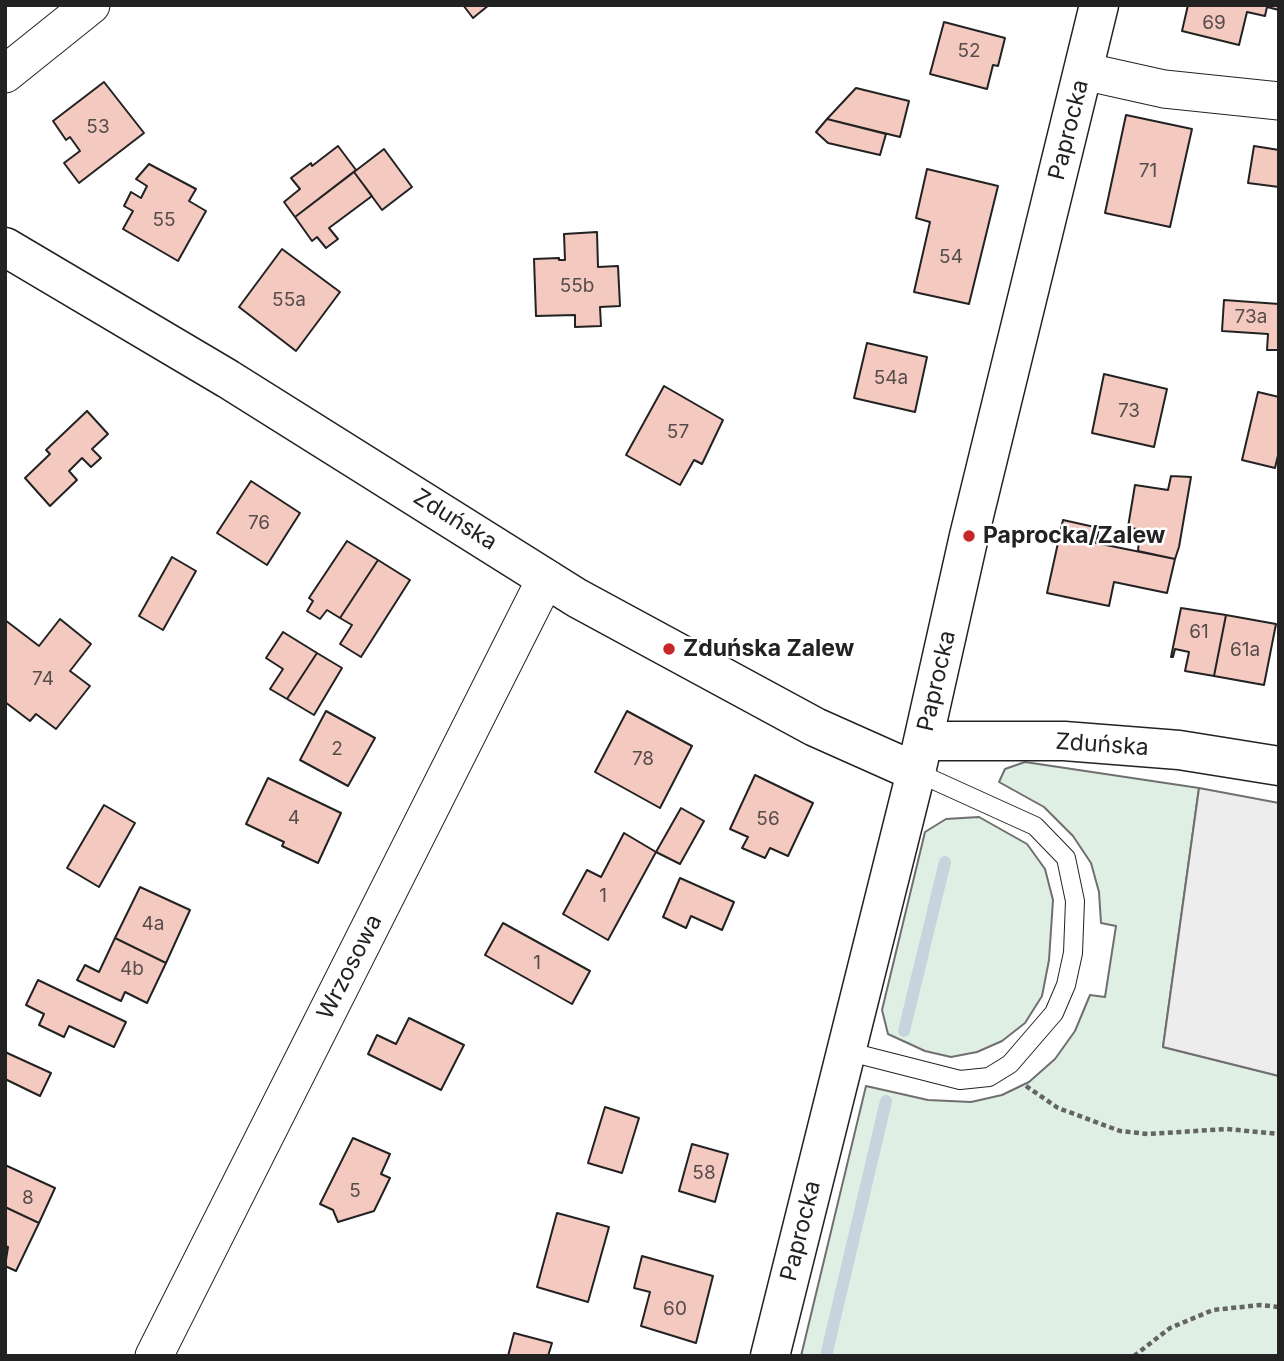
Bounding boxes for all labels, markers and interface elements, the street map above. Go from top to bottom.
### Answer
house number: 69 [1202,12,1226,34]
house number: 52 [957,40,981,62]
street label: Paprocka [1043,77,1095,183]
house number: 53 [86,116,110,138]
house number: 71 [1139,160,1157,182]
house number: 55 [152,209,176,231]
house number: 54 [939,246,963,268]
house number: 55b [560,275,594,297]
house number: 55a [272,289,306,311]
house number: 73a [1235,306,1267,328]
house number: 54a [874,367,908,389]
house number: 73 [1118,400,1140,422]
house number: 57 [667,421,689,443]
street label: Zduńska [408,484,502,556]
house number: 76 [248,512,270,534]
place label: Paprocka/Zalew [983,522,1165,550]
marker: Paprocka/Zalew [961,528,977,544]
house number: 61 [1189,621,1209,643]
street label: Paprocka [912,628,962,734]
place label: Zduńska Zalew [683,635,854,663]
house number: 61a [1230,639,1260,661]
marker: Zduńska Zalew [661,641,677,657]
house number: 74 [32,668,54,690]
street label: Zduńska [1054,728,1150,762]
house number: 2 [331,738,343,760]
house number: 78 [632,748,654,770]
house number: 4 [288,807,300,829]
house number: 56 [756,808,780,830]
house number: 1 [599,885,607,907]
street label: Wrzosowa [312,910,388,1024]
house number: 4a [142,913,164,935]
house number: 1 [533,952,541,974]
house number: 4b [120,958,144,980]
house number: 58 [692,1162,716,1184]
street label: Paprocka [775,1178,827,1284]
house number: 5 [349,1180,361,1202]
house number: 8 [22,1187,34,1209]
house number: 60 [663,1298,687,1320]

